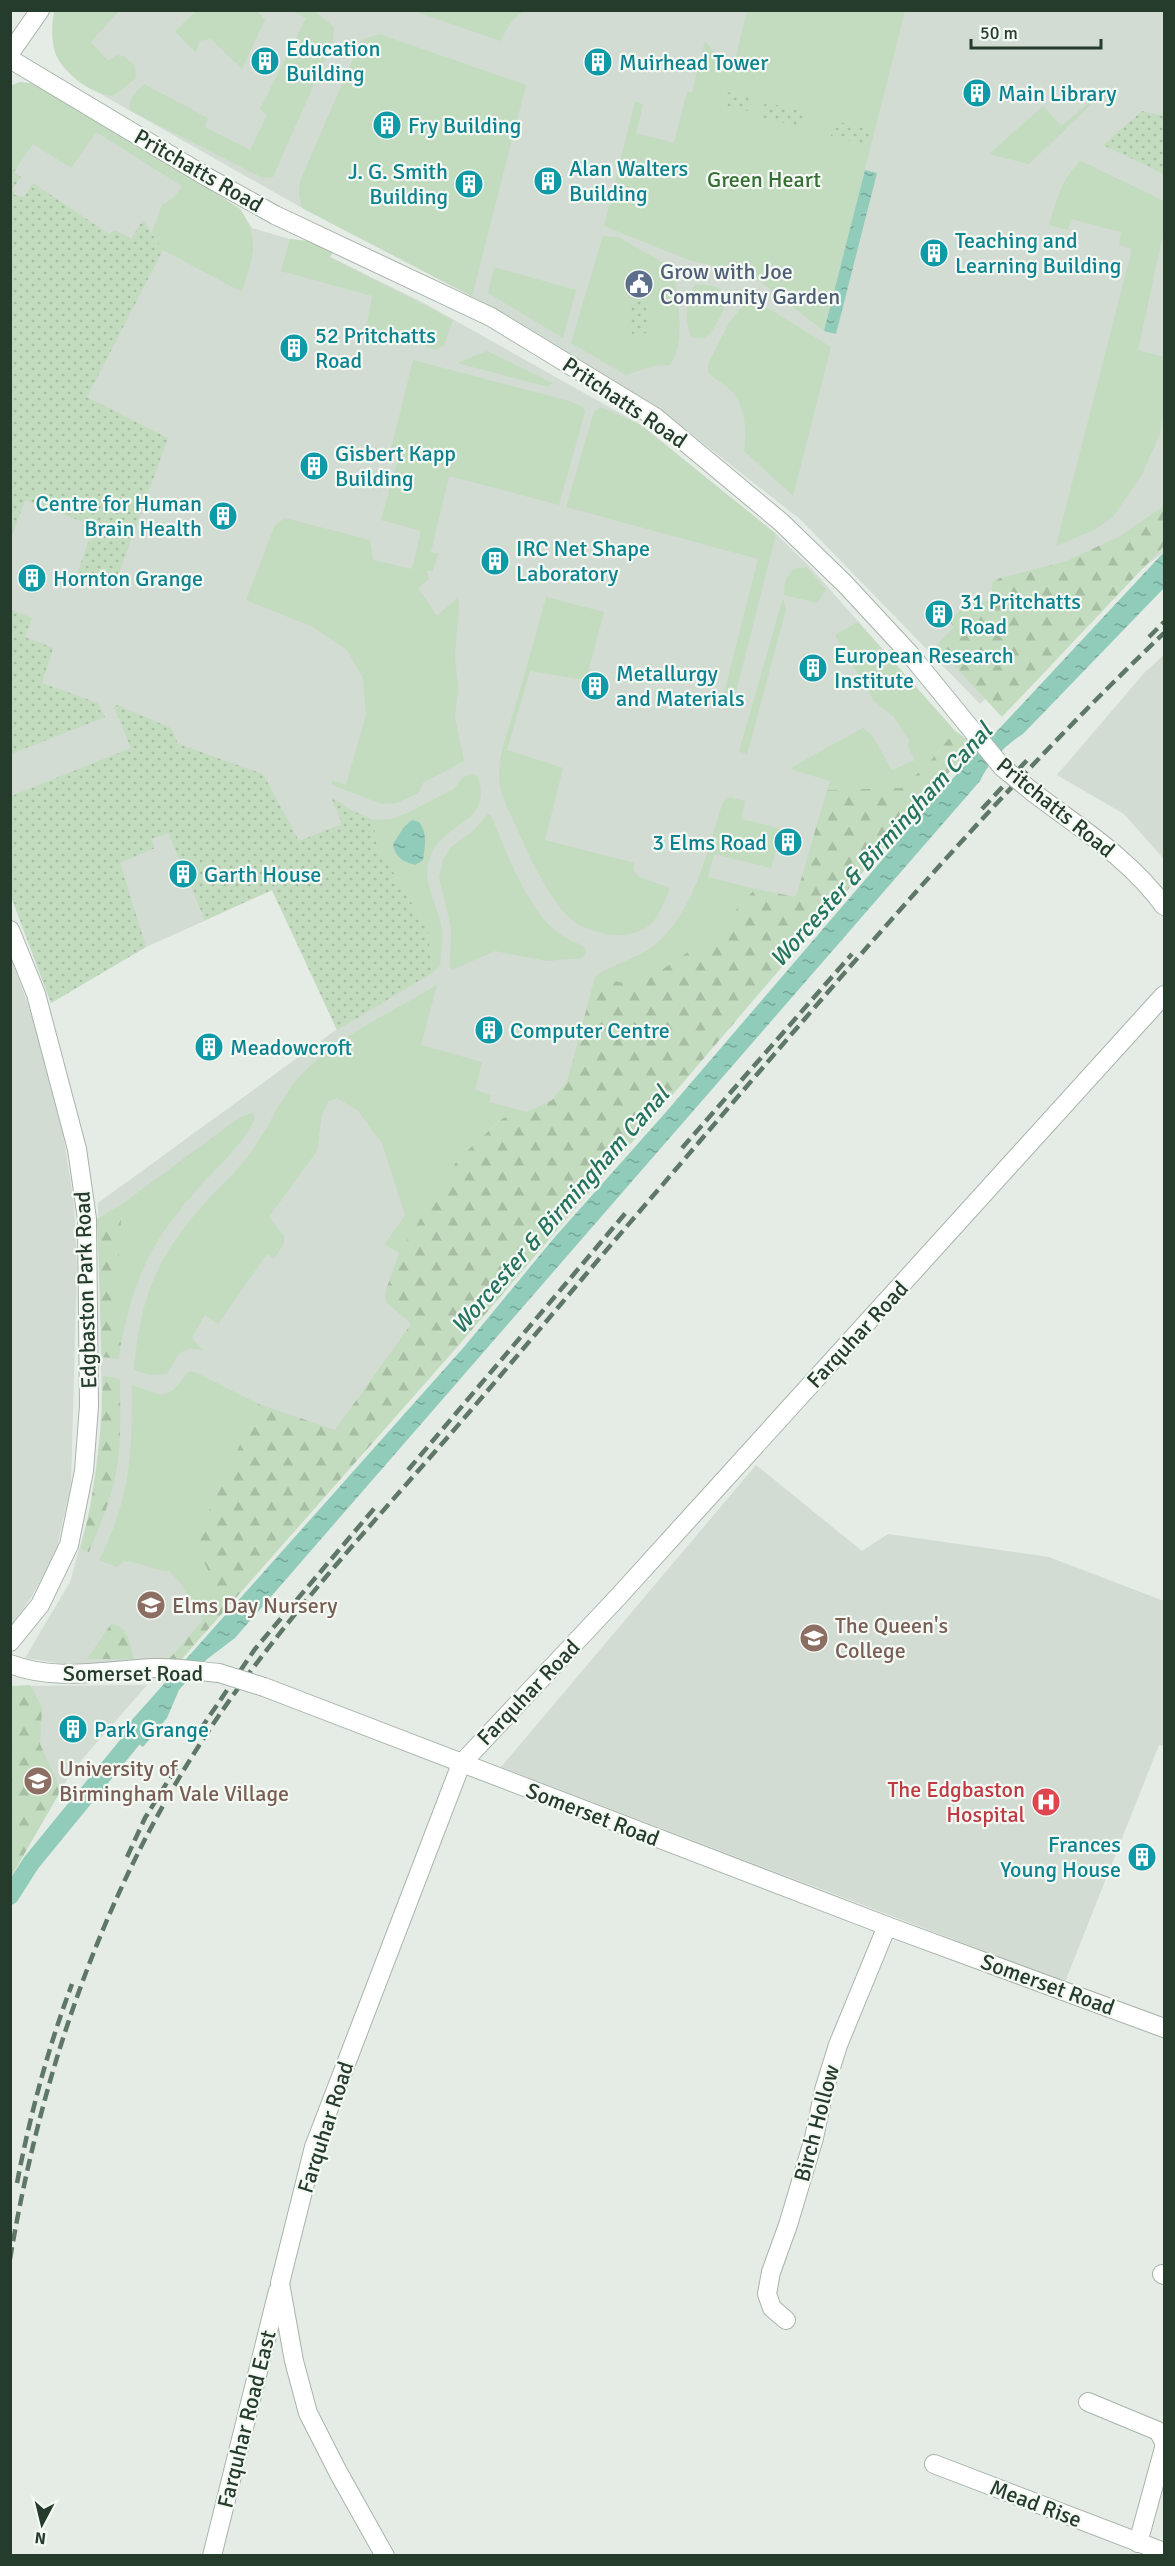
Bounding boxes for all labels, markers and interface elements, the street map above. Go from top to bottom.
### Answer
scale bar [971,12,1102,50]
text: 50 m [980,22,1018,44]
place label: Education Building [286,35,380,87]
building icon: Education Building [249,45,281,77]
building icon: Muirhead Tower [582,46,614,78]
place label: Muirhead Tower [619,49,768,76]
building icon: Main Library [961,77,993,109]
place label: Main Library [998,80,1117,107]
building icon: Fry Building [371,109,403,141]
place label: Fry Building [408,112,521,139]
street label: Pritchatts Road [130,123,268,218]
place label: Alan Walters Building [569,155,688,207]
place label: J. G. Smith Building [348,158,448,210]
building icon: Alan Walters Building [532,165,564,197]
park label: Green Heart [707,166,821,193]
building icon: J. G. Smith Building [453,168,485,200]
place label: Teaching and Learning Building [955,227,1121,279]
building icon: Teaching and Learning Building [918,237,950,269]
place label: Grow with Joe Community Garden [660,258,840,310]
public building icon: Grow with Joe Community Garden [623,268,655,300]
place label: 52 Pritchatts Road [315,322,436,374]
building icon: 52 Pritchatts Road [278,332,310,364]
street label: Pritchatts Road [557,351,692,454]
place label: Gisbert Kapp Building [335,440,456,492]
building icon: Gisbert Kapp Building [298,450,330,482]
place label: Centre for Human Brain Health [36,490,202,542]
building icon: Centre for Human Brain Health [207,500,239,532]
place label: IRC Net Shape Laboratory [516,535,650,587]
building icon: IRC Net Shape Laboratory [479,545,511,577]
building icon: Hornton Grange [16,562,48,594]
place label: Hornton Grange [53,565,203,592]
place label: 31 Pritchatts Road [960,588,1081,640]
building icon: 31 Pritchatts Road [923,598,955,630]
place label: European Research Institute [834,642,1014,694]
building icon: European Research Institute [797,652,829,684]
place label: Metallurgy and Materials [616,660,745,712]
building icon: Metallurgy and Materials [579,670,611,702]
water label: Worcester & Birmingham Canal [763,715,1000,973]
street label: Pritchatts Road [991,752,1120,863]
building icon: 3 Elms Road [772,826,804,858]
place label: 3 Elms Road [652,829,767,856]
building icon: Garth House [167,858,199,890]
place label: Garth House [204,861,321,888]
building icon: Computer Centre [473,1014,505,1046]
place label: Computer Centre [510,1017,670,1044]
building icon: Meadowcroft [193,1031,225,1063]
place label: Meadowcroft [230,1034,352,1061]
water label: Worcester & Birmingham Canal [444,1079,677,1340]
street label: Edgbaston Park Road [69,1191,102,1389]
street label: Farquhar Road [801,1275,914,1394]
school or university icon: Elms Day Nursery [135,1589,167,1621]
place label: Elms Day Nursery [172,1592,338,1619]
place label: The Queen's College [835,1612,948,1664]
school or university icon: The Queen's College [798,1622,830,1654]
street label: Farquhar Road [471,1634,586,1751]
street label: Somerset Road [63,1660,203,1687]
building icon: Park Grange [57,1713,89,1745]
place label: Park Grange [94,1716,209,1743]
place label: University of Birmingham Vale Village [59,1755,289,1807]
school or university icon: University of Birmingham Vale Village [22,1765,54,1797]
place label: The Edgbaston Hospital [888,1776,1025,1828]
street label: Somerset Road [522,1777,663,1852]
hospital icon: The Edgbaston Hospital [1030,1786,1062,1818]
place label: Frances Young House [1000,1831,1121,1883]
building icon: Frances Young House [1126,1841,1158,1873]
street label: Somerset Road [977,1948,1118,2021]
street label: Farquhar Road [292,2058,359,2196]
street label: Birch Hollow [788,2062,845,2185]
street label: Farquhar Road East [211,2327,282,2511]
street label: Mead Rise [986,2474,1086,2533]
north arrow [12,2494,72,2554]
text: N [34,2527,47,2548]

